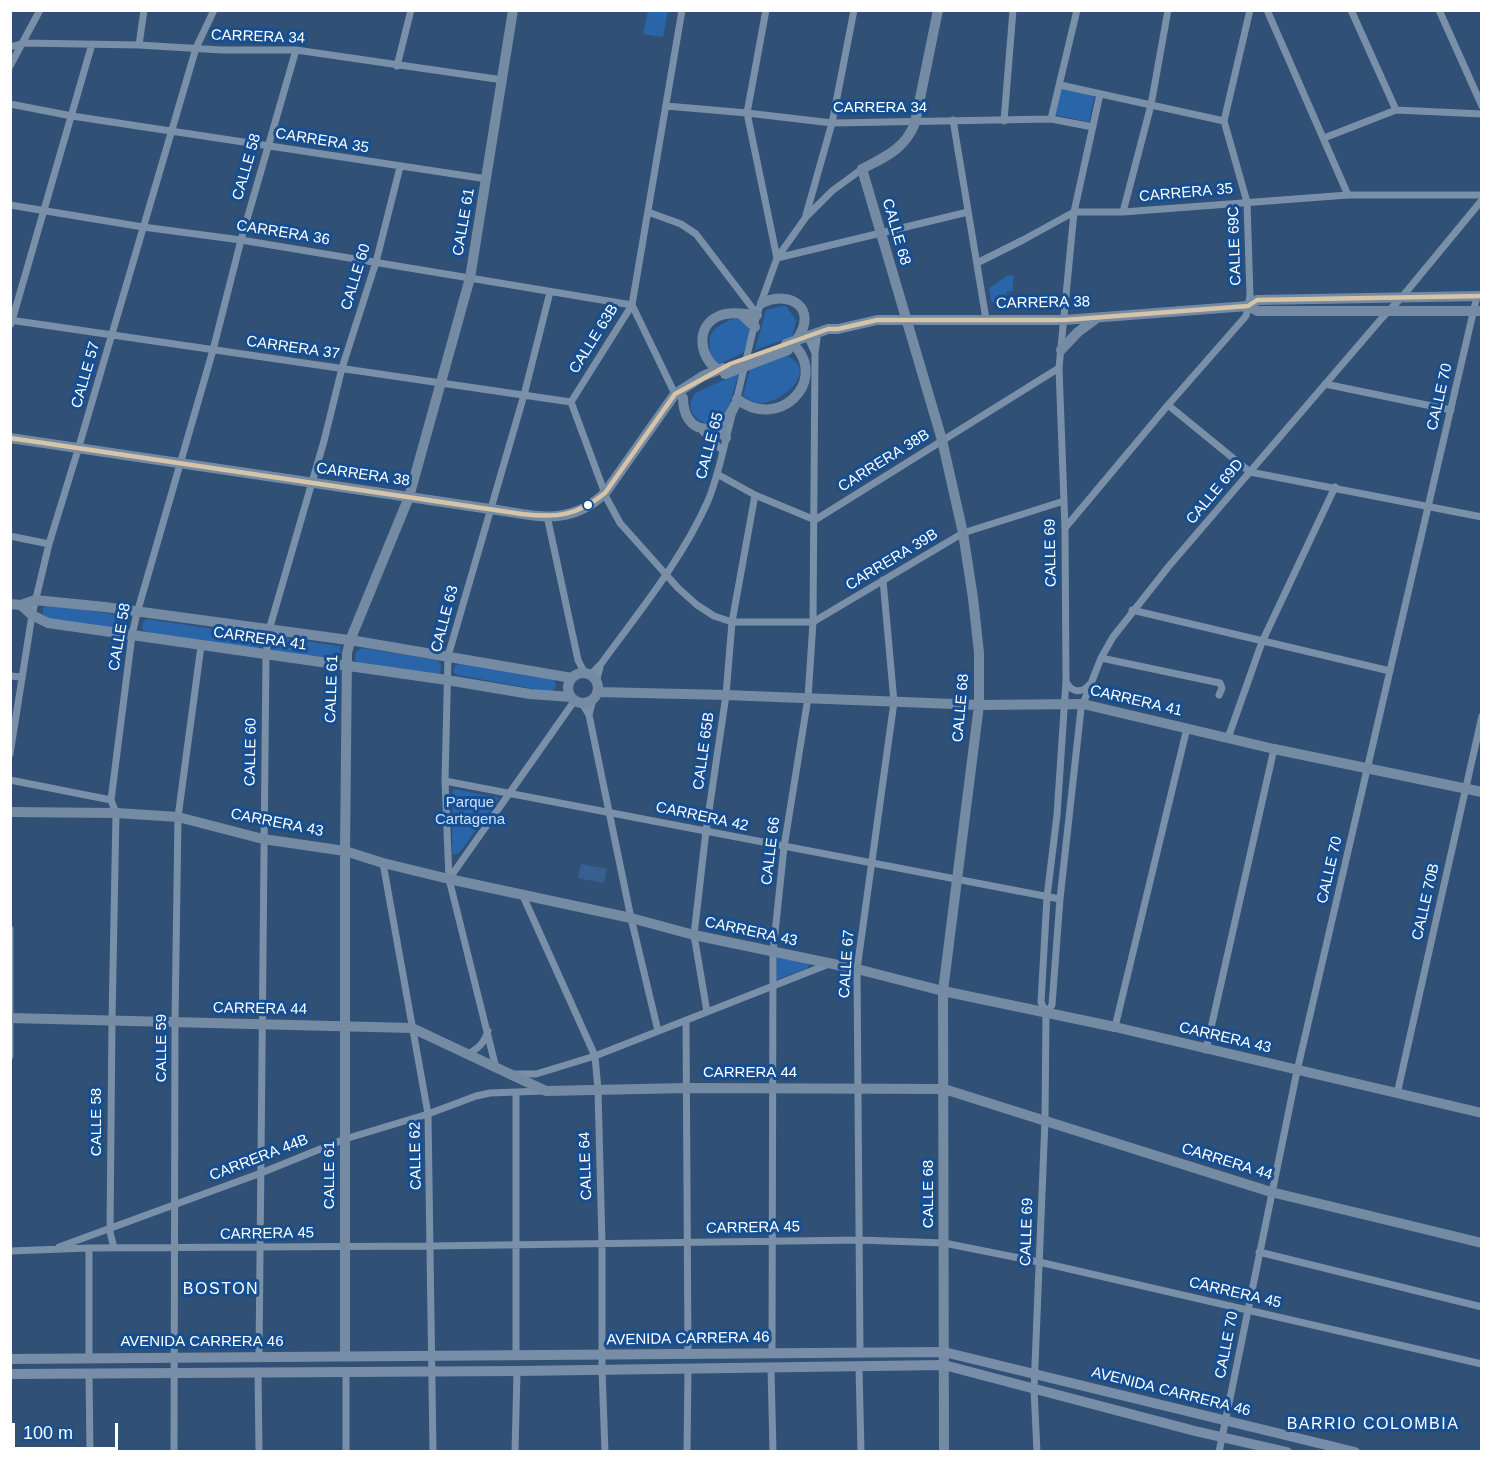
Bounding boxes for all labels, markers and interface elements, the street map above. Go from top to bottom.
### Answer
street label: CARRERA 34 [211,26,305,48]
street label: CARRERA 34 [833,99,927,117]
street label: CARRERA 35 [274,125,370,157]
street label: CALLE 58 [229,132,265,202]
street label: CARRERA 35 [1138,180,1234,206]
street label: CALLE 61 [449,187,479,257]
street label: CALLE 68 [878,197,914,267]
street label: CALLE 69C [1225,206,1245,286]
street label: CARRERA 36 [235,217,331,249]
street label: CALLE 60 [337,242,375,312]
street label: CARRERA 38 [996,293,1090,313]
street label: CALLE 63B [566,301,622,377]
street label: CARRERA 37 [245,333,341,363]
street label: CALLE 57 [68,340,104,410]
street label: CALLE 70 [1424,362,1456,432]
street label: CALLE 65 [692,411,728,481]
street label: CARRERA 38B [835,426,933,496]
street label: CALLE 69D [1183,456,1247,528]
street label: CARRERA 38 [315,460,411,490]
unlabelled marker [582,499,594,511]
street label: CALLE 69 [1041,519,1061,587]
street label: CARRERA 39B [843,525,941,595]
street label: CALLE 63 [427,584,463,654]
street label: CALLE 58 [105,602,135,672]
street label: CARRERA 41 [212,624,308,654]
street label: CALLE 61 [322,655,342,723]
street label: CALLE 68 [949,673,973,743]
street label: CARRERA 41 [1088,682,1184,720]
street label: CALLE 65B [690,711,718,791]
street label: CALLE 60 [241,718,261,786]
park label: Parque Cartagena [435,794,505,829]
street label: CARRERA 42 [654,798,750,836]
street label: CARRERA 43 [229,805,325,841]
street label: CALLE 66 [758,816,784,886]
street label: CALLE 70 [1314,835,1346,905]
street label: CALLE 70B [1408,862,1444,942]
street label: CARRERA 43 [703,913,799,951]
street label: CALLE 67 [836,929,858,999]
street label: CARRERA 44 [213,999,307,1019]
street label: CALLE 59 [153,1014,171,1082]
street label: CARRERA 43 [1177,1019,1273,1057]
street label: CARRERA 44 [703,1064,797,1082]
street label: CALLE 58 [88,1088,106,1156]
street label: CALLE 62 [406,1122,426,1190]
street label: CARRERA 44B [207,1131,311,1185]
street label: CALLE 64 [576,1132,596,1200]
street label: CARRERA 44 [1179,1140,1275,1184]
street label: CALLE 61 [321,1141,339,1209]
street label: CALLE 68 [920,1160,938,1228]
street label: CALLE 69 [1017,1198,1037,1266]
street label: CARRERA 45 [706,1218,800,1238]
street label: CARRERA 45 [220,1224,314,1244]
street label: CARRERA 45 [1187,1274,1283,1312]
district label: BOSTON [183,1280,259,1300]
street label: CALLE 70 [1212,1310,1242,1380]
street label: AVENIDA CARRERA 46 [606,1329,770,1349]
street label: AVENIDA CARRERA 46 [120,1333,284,1351]
street label: AVENIDA CARRERA 46 [1090,1364,1252,1420]
scale bar [15,1411,122,1449]
district label: BARRIO COLOMBIA [1287,1415,1459,1435]
text: 100 m [23,1423,73,1443]

